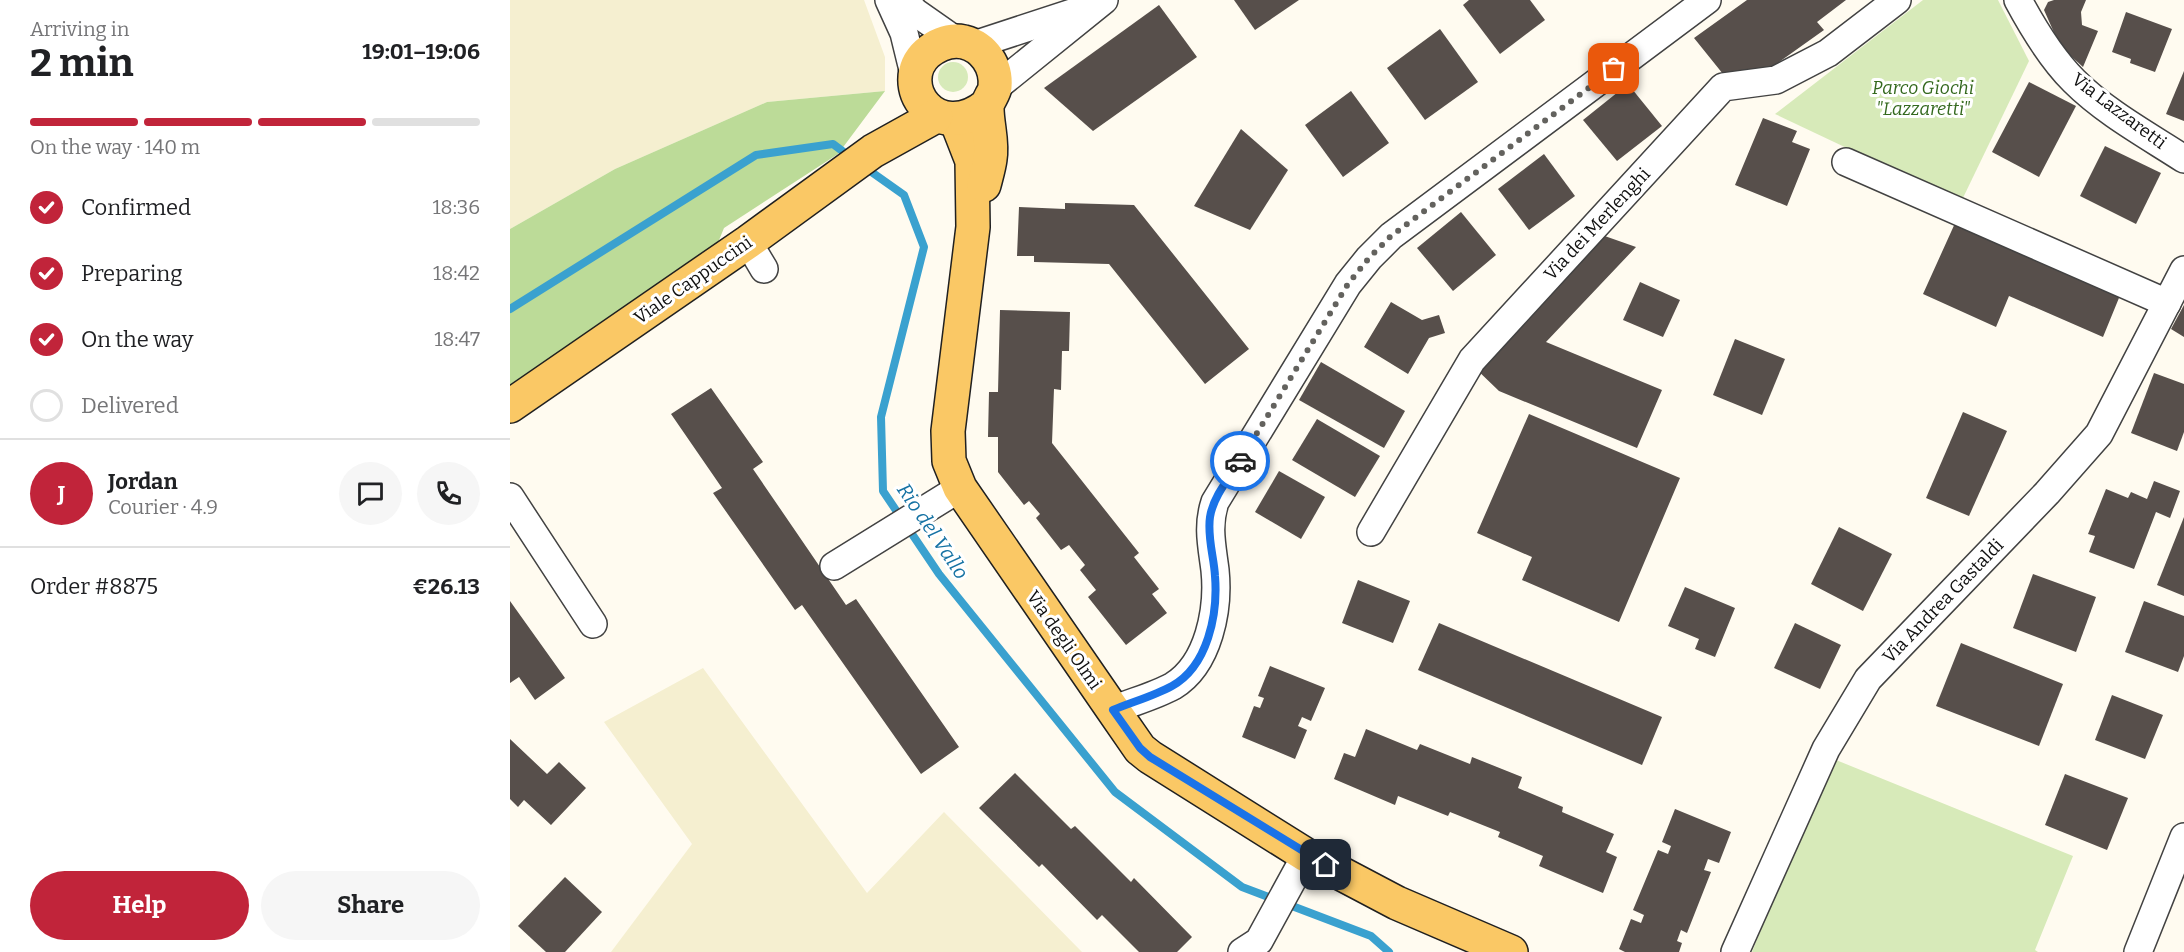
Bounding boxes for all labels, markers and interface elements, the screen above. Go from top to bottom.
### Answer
text: Arriving in [30,17,129,41]
text: 19:01–19:06 [362,38,480,65]
text: 2 min [30,40,134,86]
pin [1588,43,1639,94]
icon: bag [1597,52,1630,85]
street label: Via Lazzaretti [2067,68,2171,154]
park label: Parco Giochi "Lazzaretti" [1872,77,1974,120]
text: On the way · 140 m [30,135,200,159]
street label: Via dei Merlenghi [1539,163,1655,285]
icon: check [30,191,63,224]
text: Confirmed [81,194,191,221]
text: 18:36 [433,195,480,219]
street label: Viale Cappuccini [630,231,756,329]
icon: check [30,257,63,290]
text: Preparing [81,260,183,287]
text: 18:42 [433,261,480,285]
icon: check [30,323,63,356]
text: On the way [81,326,193,353]
text: 18:47 [434,327,480,351]
text: Delivered [81,392,179,419]
courier [1210,431,1270,491]
icon: car [1224,445,1257,478]
button: chat [339,462,402,525]
button: phone [417,462,480,525]
text: Jordan [108,468,178,495]
water label: Rio del Vallo [892,479,974,583]
text: J [58,480,65,507]
text: Courier · 4.9 [108,495,218,519]
street label: Via Andrea Gastaldi [1878,534,2008,668]
text: Order #8875 [30,573,158,600]
text: €26.13 [413,573,480,600]
street label: Via degli Olmi [1022,586,1106,694]
pin [1300,839,1351,890]
icon: home [1309,848,1342,881]
button: Help [30,871,249,940]
button: Share [261,871,480,940]

